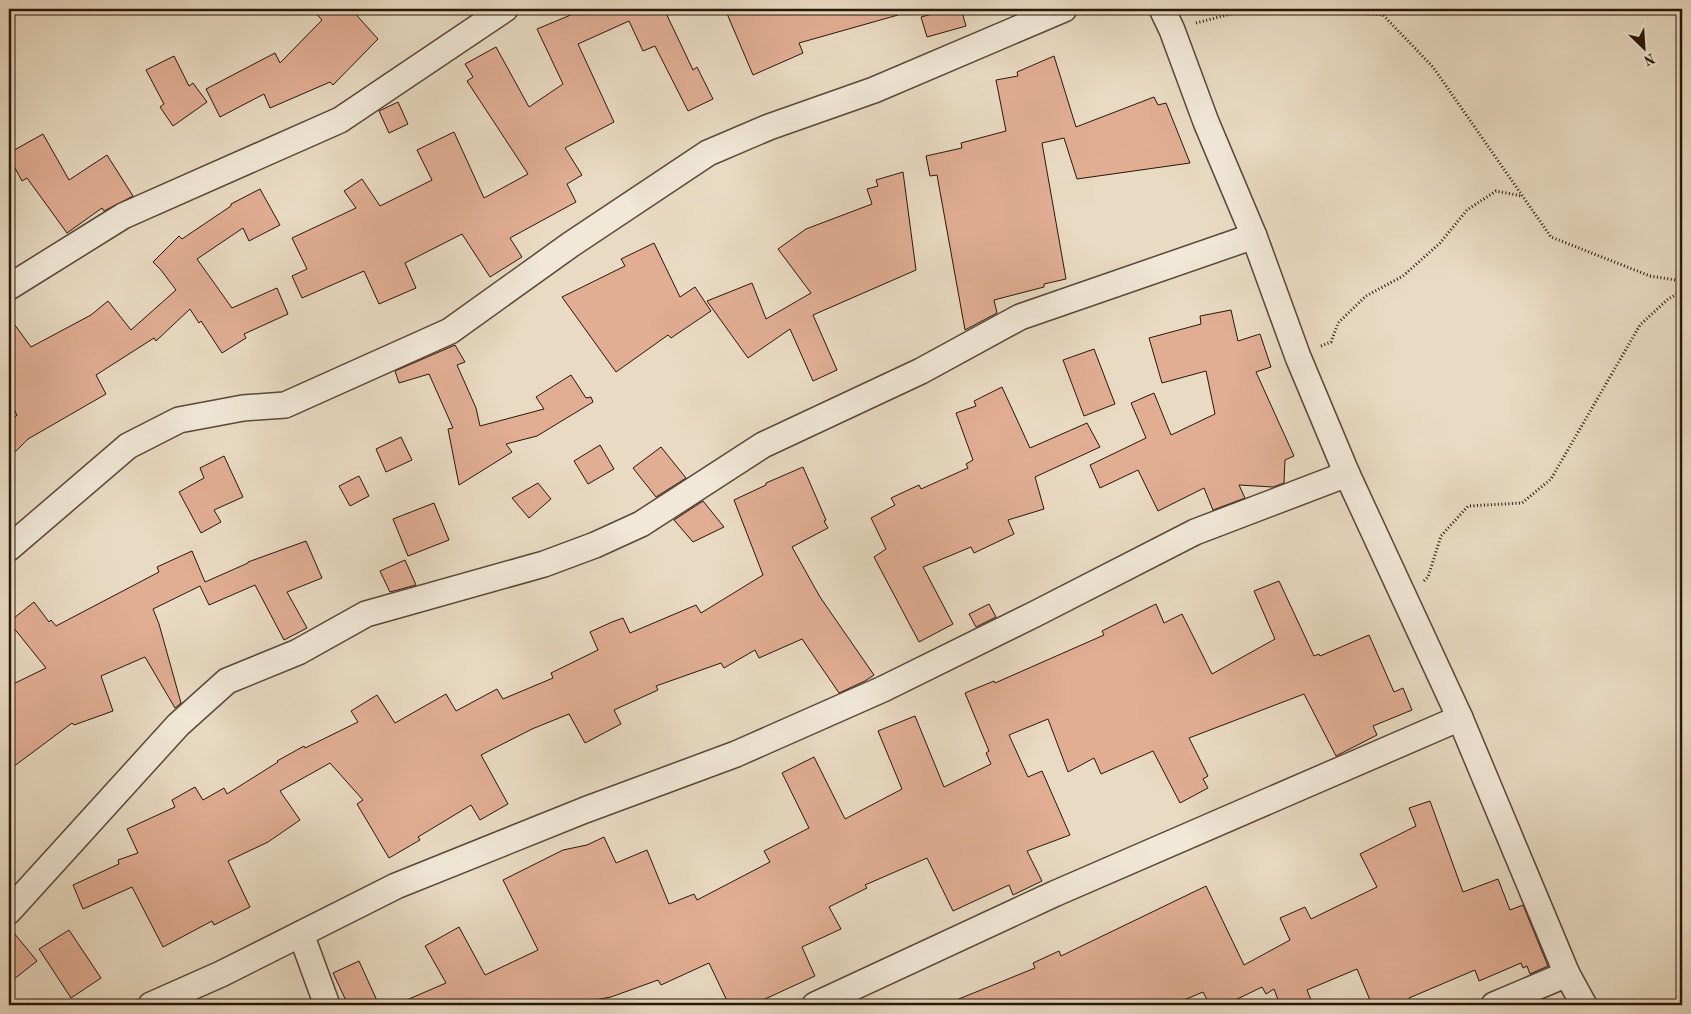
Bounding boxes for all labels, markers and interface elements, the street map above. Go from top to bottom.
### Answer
north arrow [1618,22,1668,72]
text: N [1641,50,1657,68]

